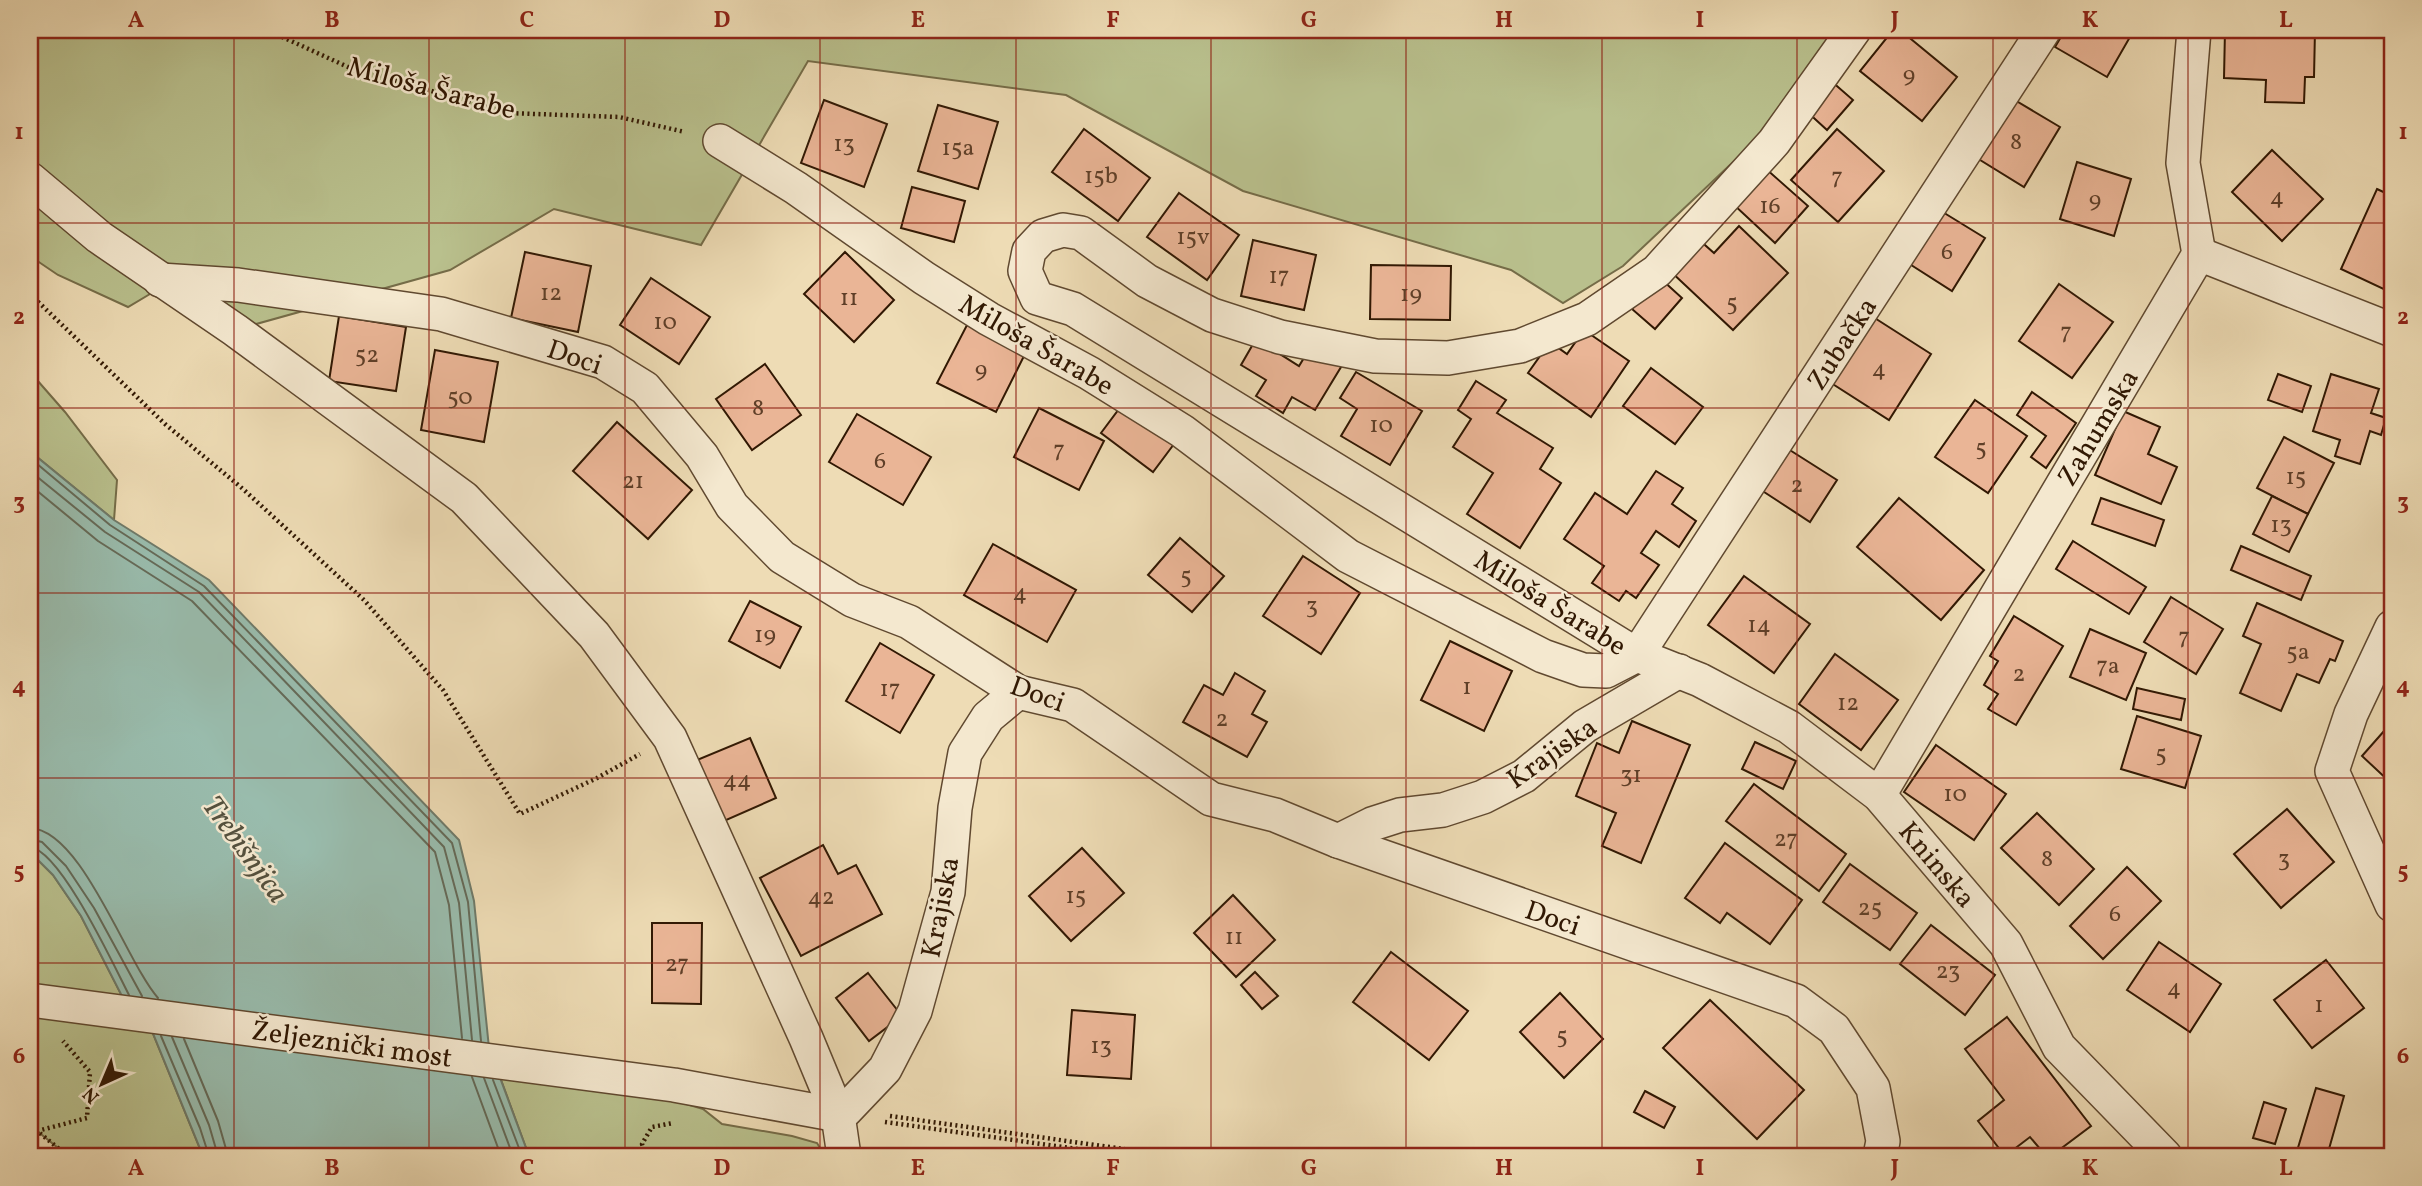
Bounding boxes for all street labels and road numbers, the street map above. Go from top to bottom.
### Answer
street label: Miloša Šarabe [343,48,520,131]
street label: Miloša Šarabe [951,286,1120,406]
street label: Zubačka [1798,290,1888,398]
street label: Doci [541,331,607,386]
street label: Zahumska [2049,363,2149,494]
street label: Miloša Šarabe [1466,542,1633,666]
street label: Doci [1004,667,1070,723]
street label: Krajiska [1499,709,1605,799]
street label: Kninska [1888,814,1984,917]
street label: Krajiska [913,854,970,961]
street label: Doci [1519,892,1585,947]
street label: Željeznički most [249,1012,455,1079]

